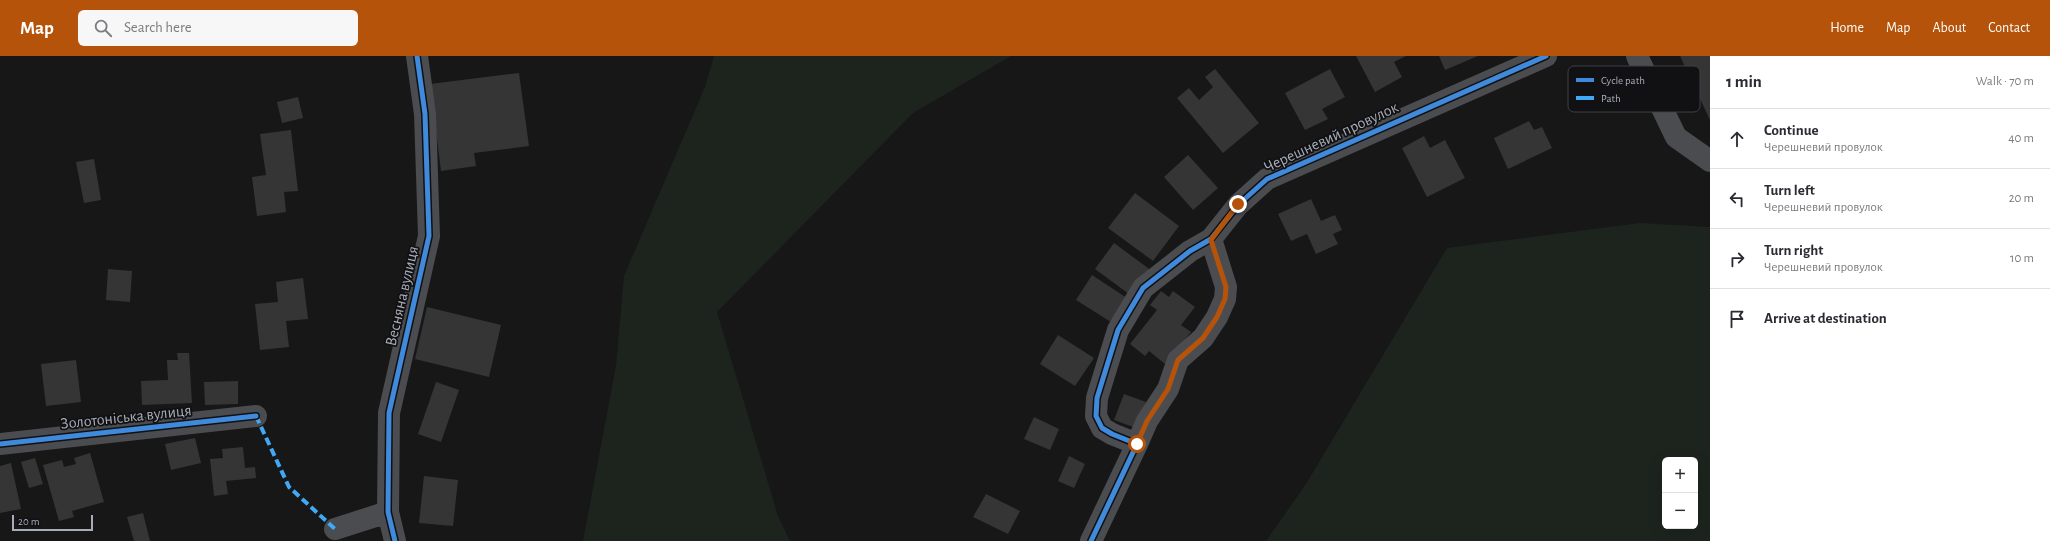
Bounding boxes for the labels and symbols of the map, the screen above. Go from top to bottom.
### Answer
legend [1568,66,1700,112]
text: Cycle path [1601,75,1645,86]
text: Path [1601,93,1621,104]
street label: Черешневий провулок [1261,99,1402,176]
route end [1229,195,1247,213]
street label: Весняна вулиця [383,244,422,348]
street label: Золотоніська вулиця [60,402,192,433]
route start [1128,435,1146,453]
scale bar [12,513,93,532]

